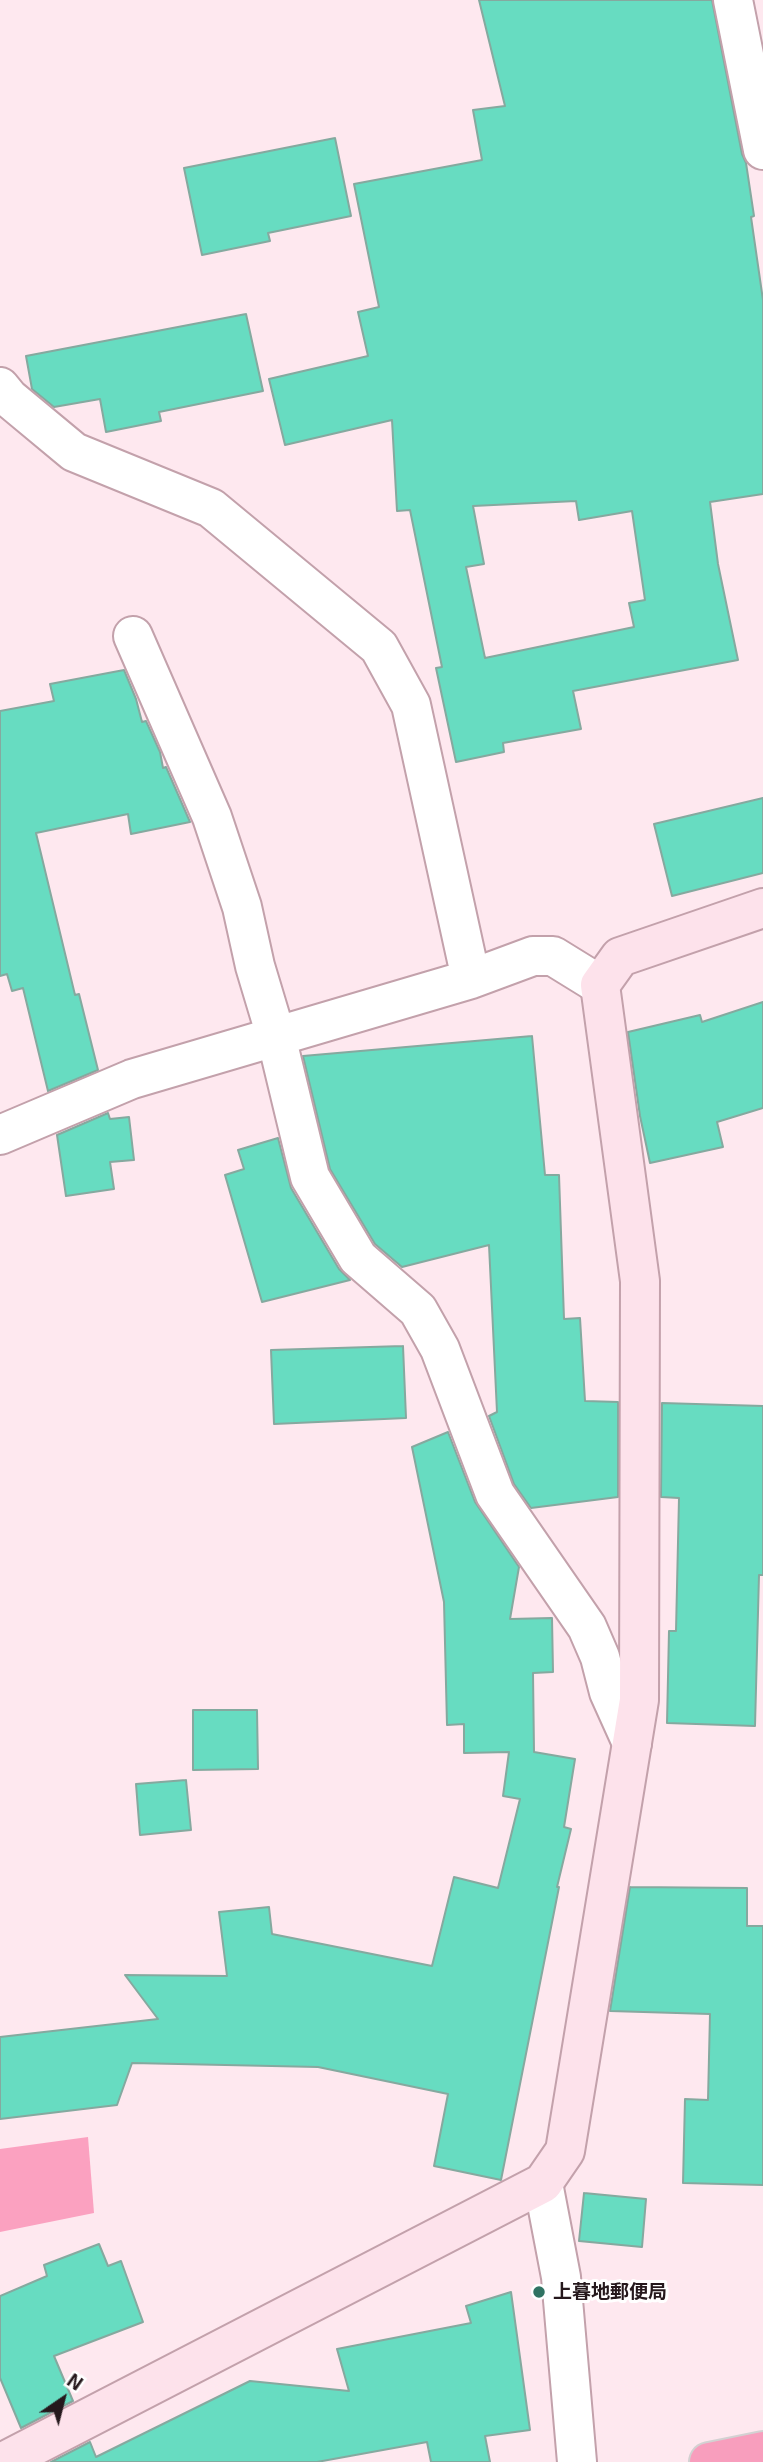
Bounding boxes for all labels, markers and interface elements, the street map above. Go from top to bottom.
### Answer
place label: 上暮地郵便局 [553,2281,667,2303]
marker: 上暮地郵便局 [531,2284,547,2300]
north arrow [28,2364,98,2434]
text: N [63,2368,88,2395]

